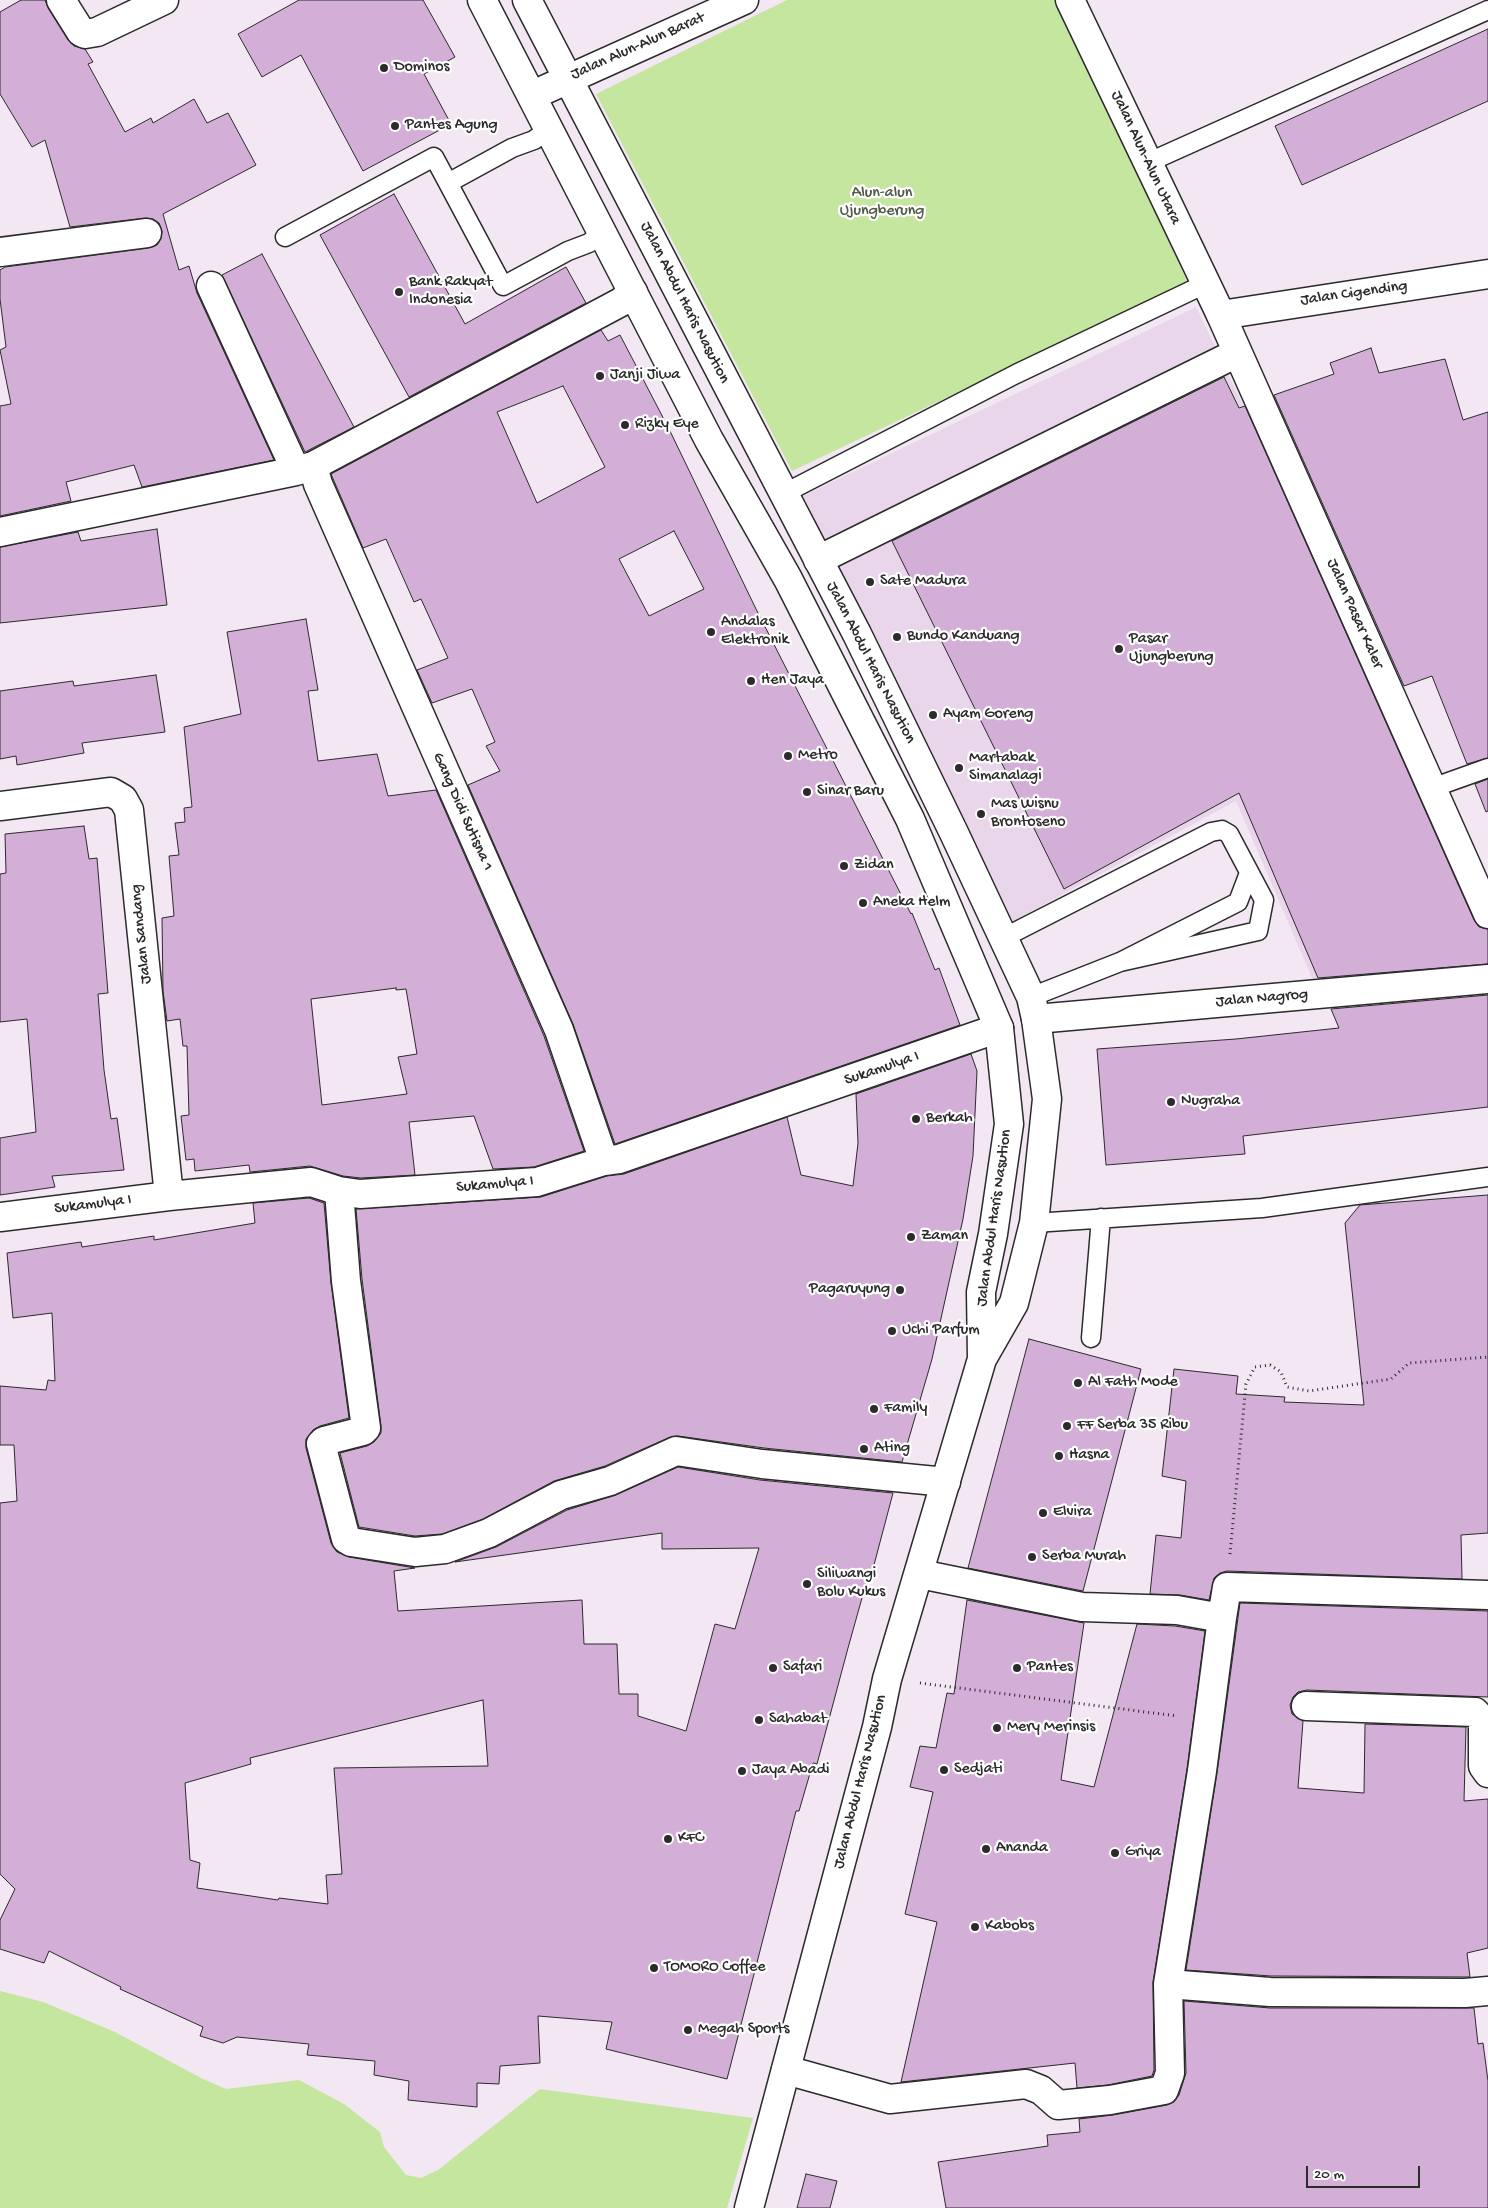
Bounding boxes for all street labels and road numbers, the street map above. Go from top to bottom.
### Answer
street label: Jalan Alun-Alun Barat [568,9,708,85]
street label: Jalan Alun-Alun Utara [1106,88,1184,228]
street label: Jalan Abdul Haris Nasution [635,219,733,387]
street label: Jalan Cigending [1299,277,1409,311]
street label: Jalan Pasar Kaler [1321,556,1387,672]
street label: Jalan Abdul Haris Nasution [821,579,919,747]
street label: Gang Didi Sutisna 1 [427,750,497,874]
street label: Jalan Sandang [127,883,157,985]
street label: Jalan Nagrog [1215,985,1309,1013]
street label: Sukamulya I [842,1047,922,1091]
street label: Jalan Abdul Haris Nasution [973,1128,1017,1308]
street label: Sukamulya I [455,1172,535,1198]
street label: Sukamulya I [53,1191,133,1219]
street label: Jalan Abdul Haris Nasution [830,1693,892,1871]

